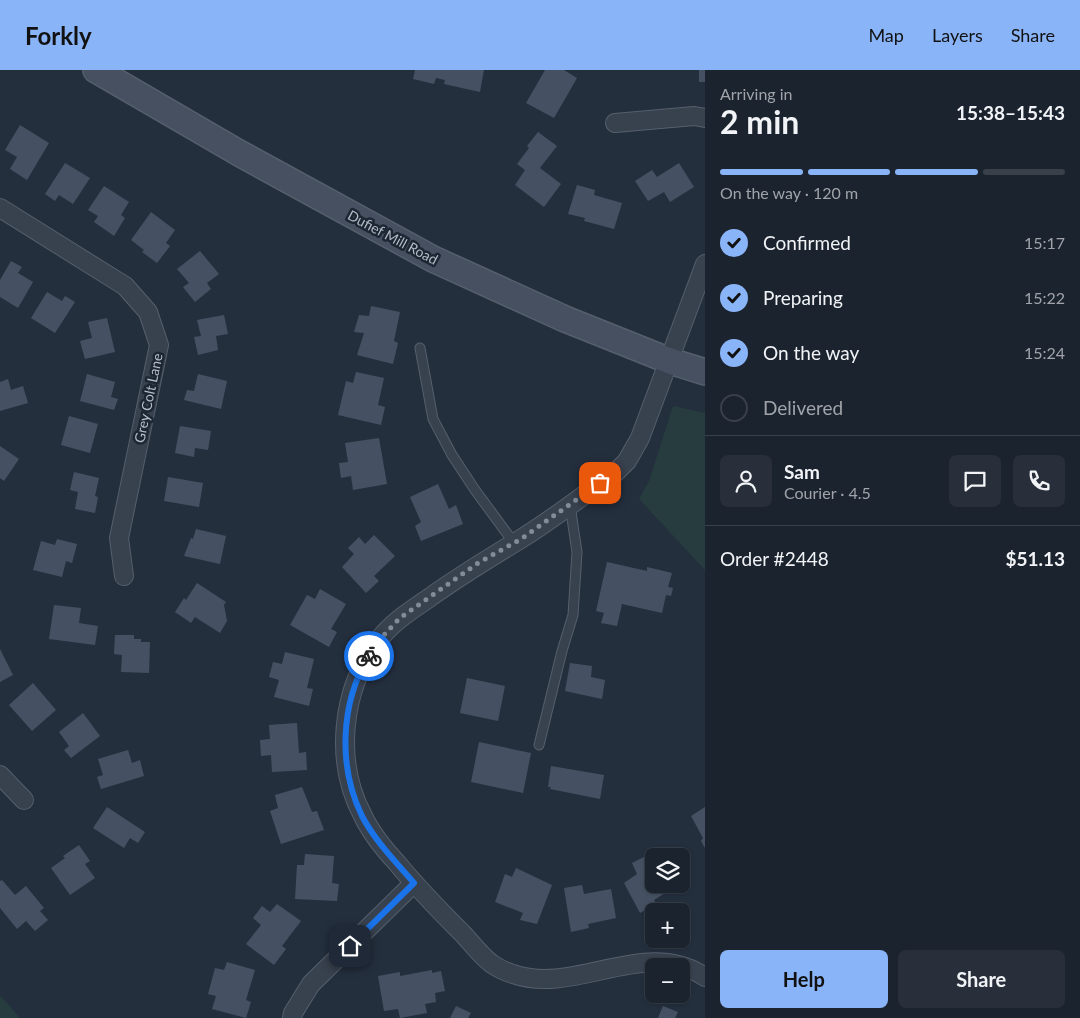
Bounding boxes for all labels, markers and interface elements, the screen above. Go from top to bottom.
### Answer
text: Forkly [25,21,92,50]
text: Map [868,24,904,46]
text: Layers [932,24,983,46]
text: Share [1011,24,1055,46]
text: Arriving in [720,84,793,103]
text: 15:38–15:43 [956,101,1065,124]
text: 2 min [720,102,799,141]
text: On the way · 120 m [720,183,858,202]
street label: Dufief Mill Road [345,206,441,268]
icon: check [720,229,748,257]
text: Confirmed [763,231,851,254]
text: 15:17 [1024,233,1065,252]
icon: check [720,284,748,312]
text: Preparing [763,286,843,309]
text: 15:22 [1024,288,1065,307]
icon: check [720,339,748,367]
text: On the way [763,341,859,364]
text: 15:24 [1024,343,1065,362]
street label: Grey Colt Lane [130,352,166,444]
text: Delivered [763,396,843,419]
button: person [720,455,772,507]
button: chat [949,455,1001,507]
button: phone [1013,455,1065,507]
text: Sam [784,460,820,483]
pin [579,462,621,504]
icon: bag [586,469,614,497]
text: Courier · 4.5 [784,483,871,502]
text: Order #2448 [720,547,829,570]
text: $51.13 [1005,547,1065,570]
courier [344,631,394,681]
icon: bike [355,642,383,670]
map controls [645,848,690,1003]
button: layers [645,848,690,893]
button: + [645,903,690,948]
pin [329,925,371,967]
icon: home [336,932,364,960]
button: Help [720,950,888,1008]
button: Share [898,950,1065,1008]
button: − [645,958,690,1003]

